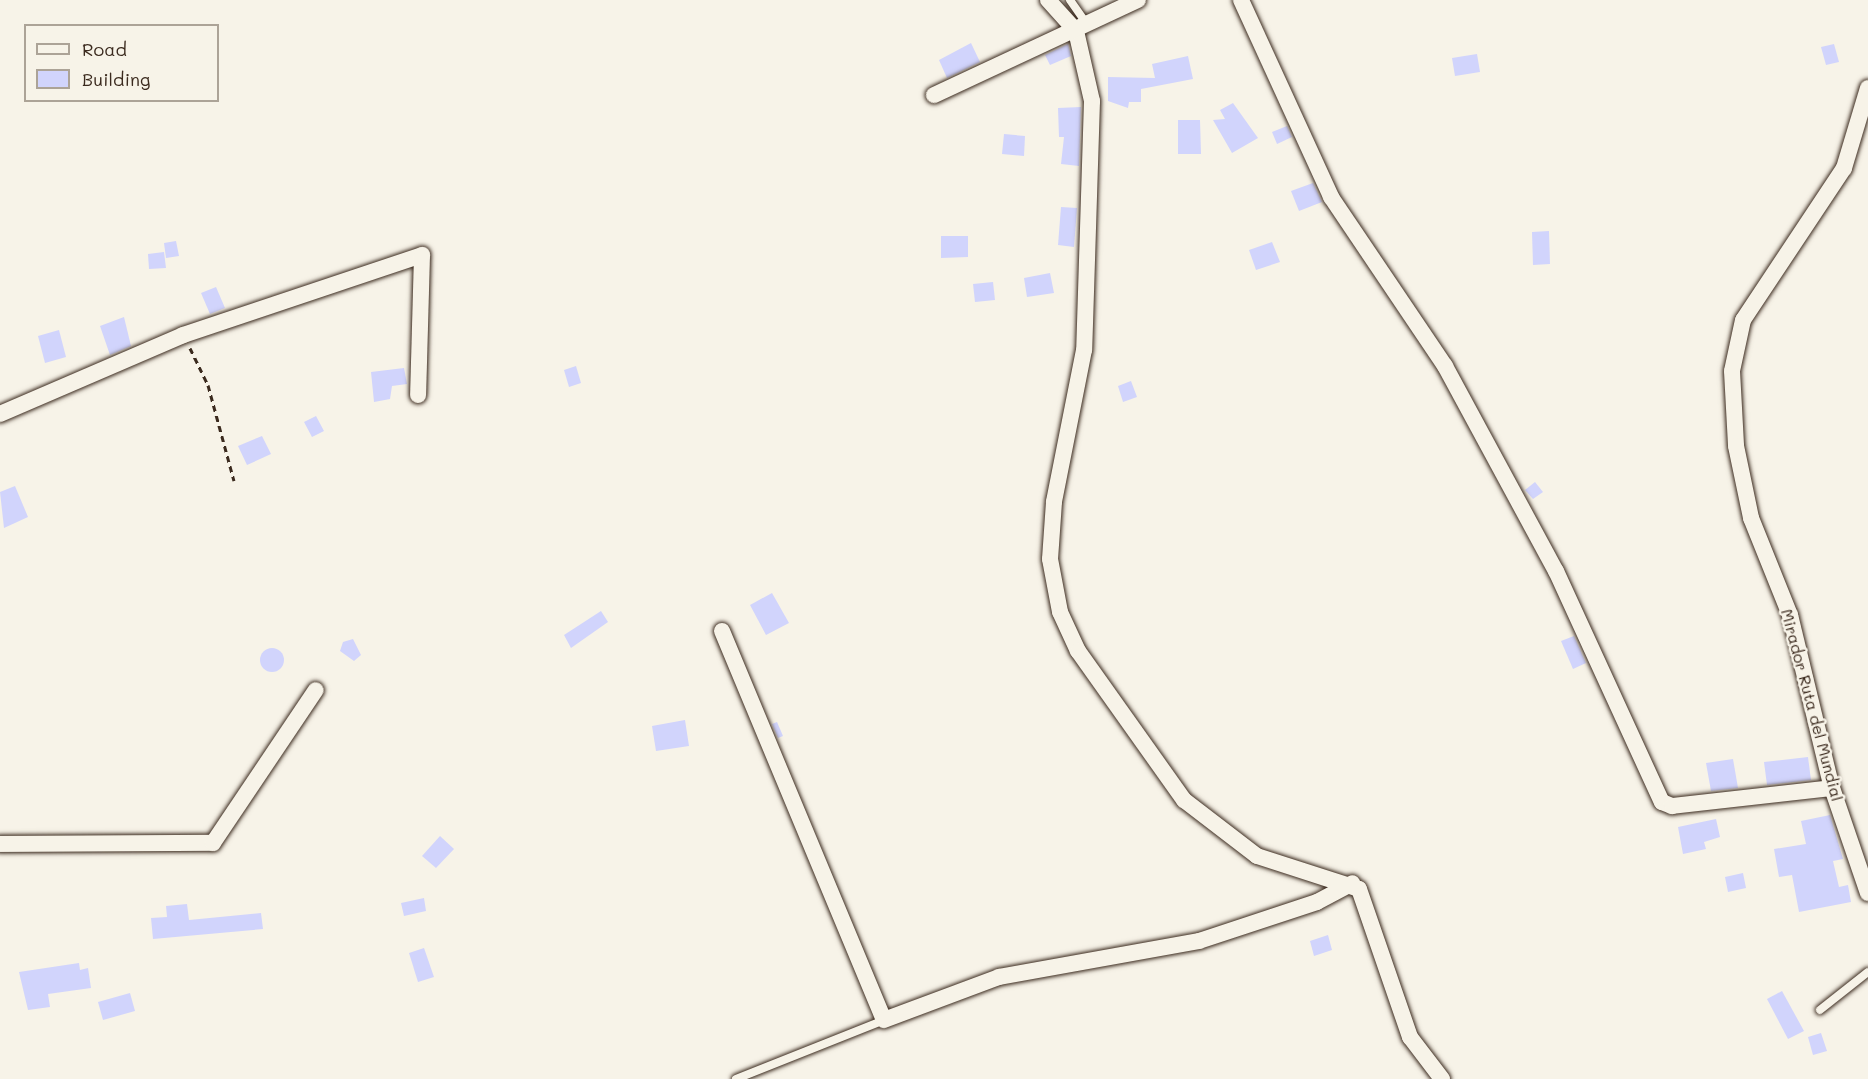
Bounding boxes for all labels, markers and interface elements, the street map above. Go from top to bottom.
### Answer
legend [24,24,219,102]
text: Road [82,37,127,61]
text: Building [82,67,150,91]
street label: Mirador Ruta del Mundial [1777,607,1847,803]

